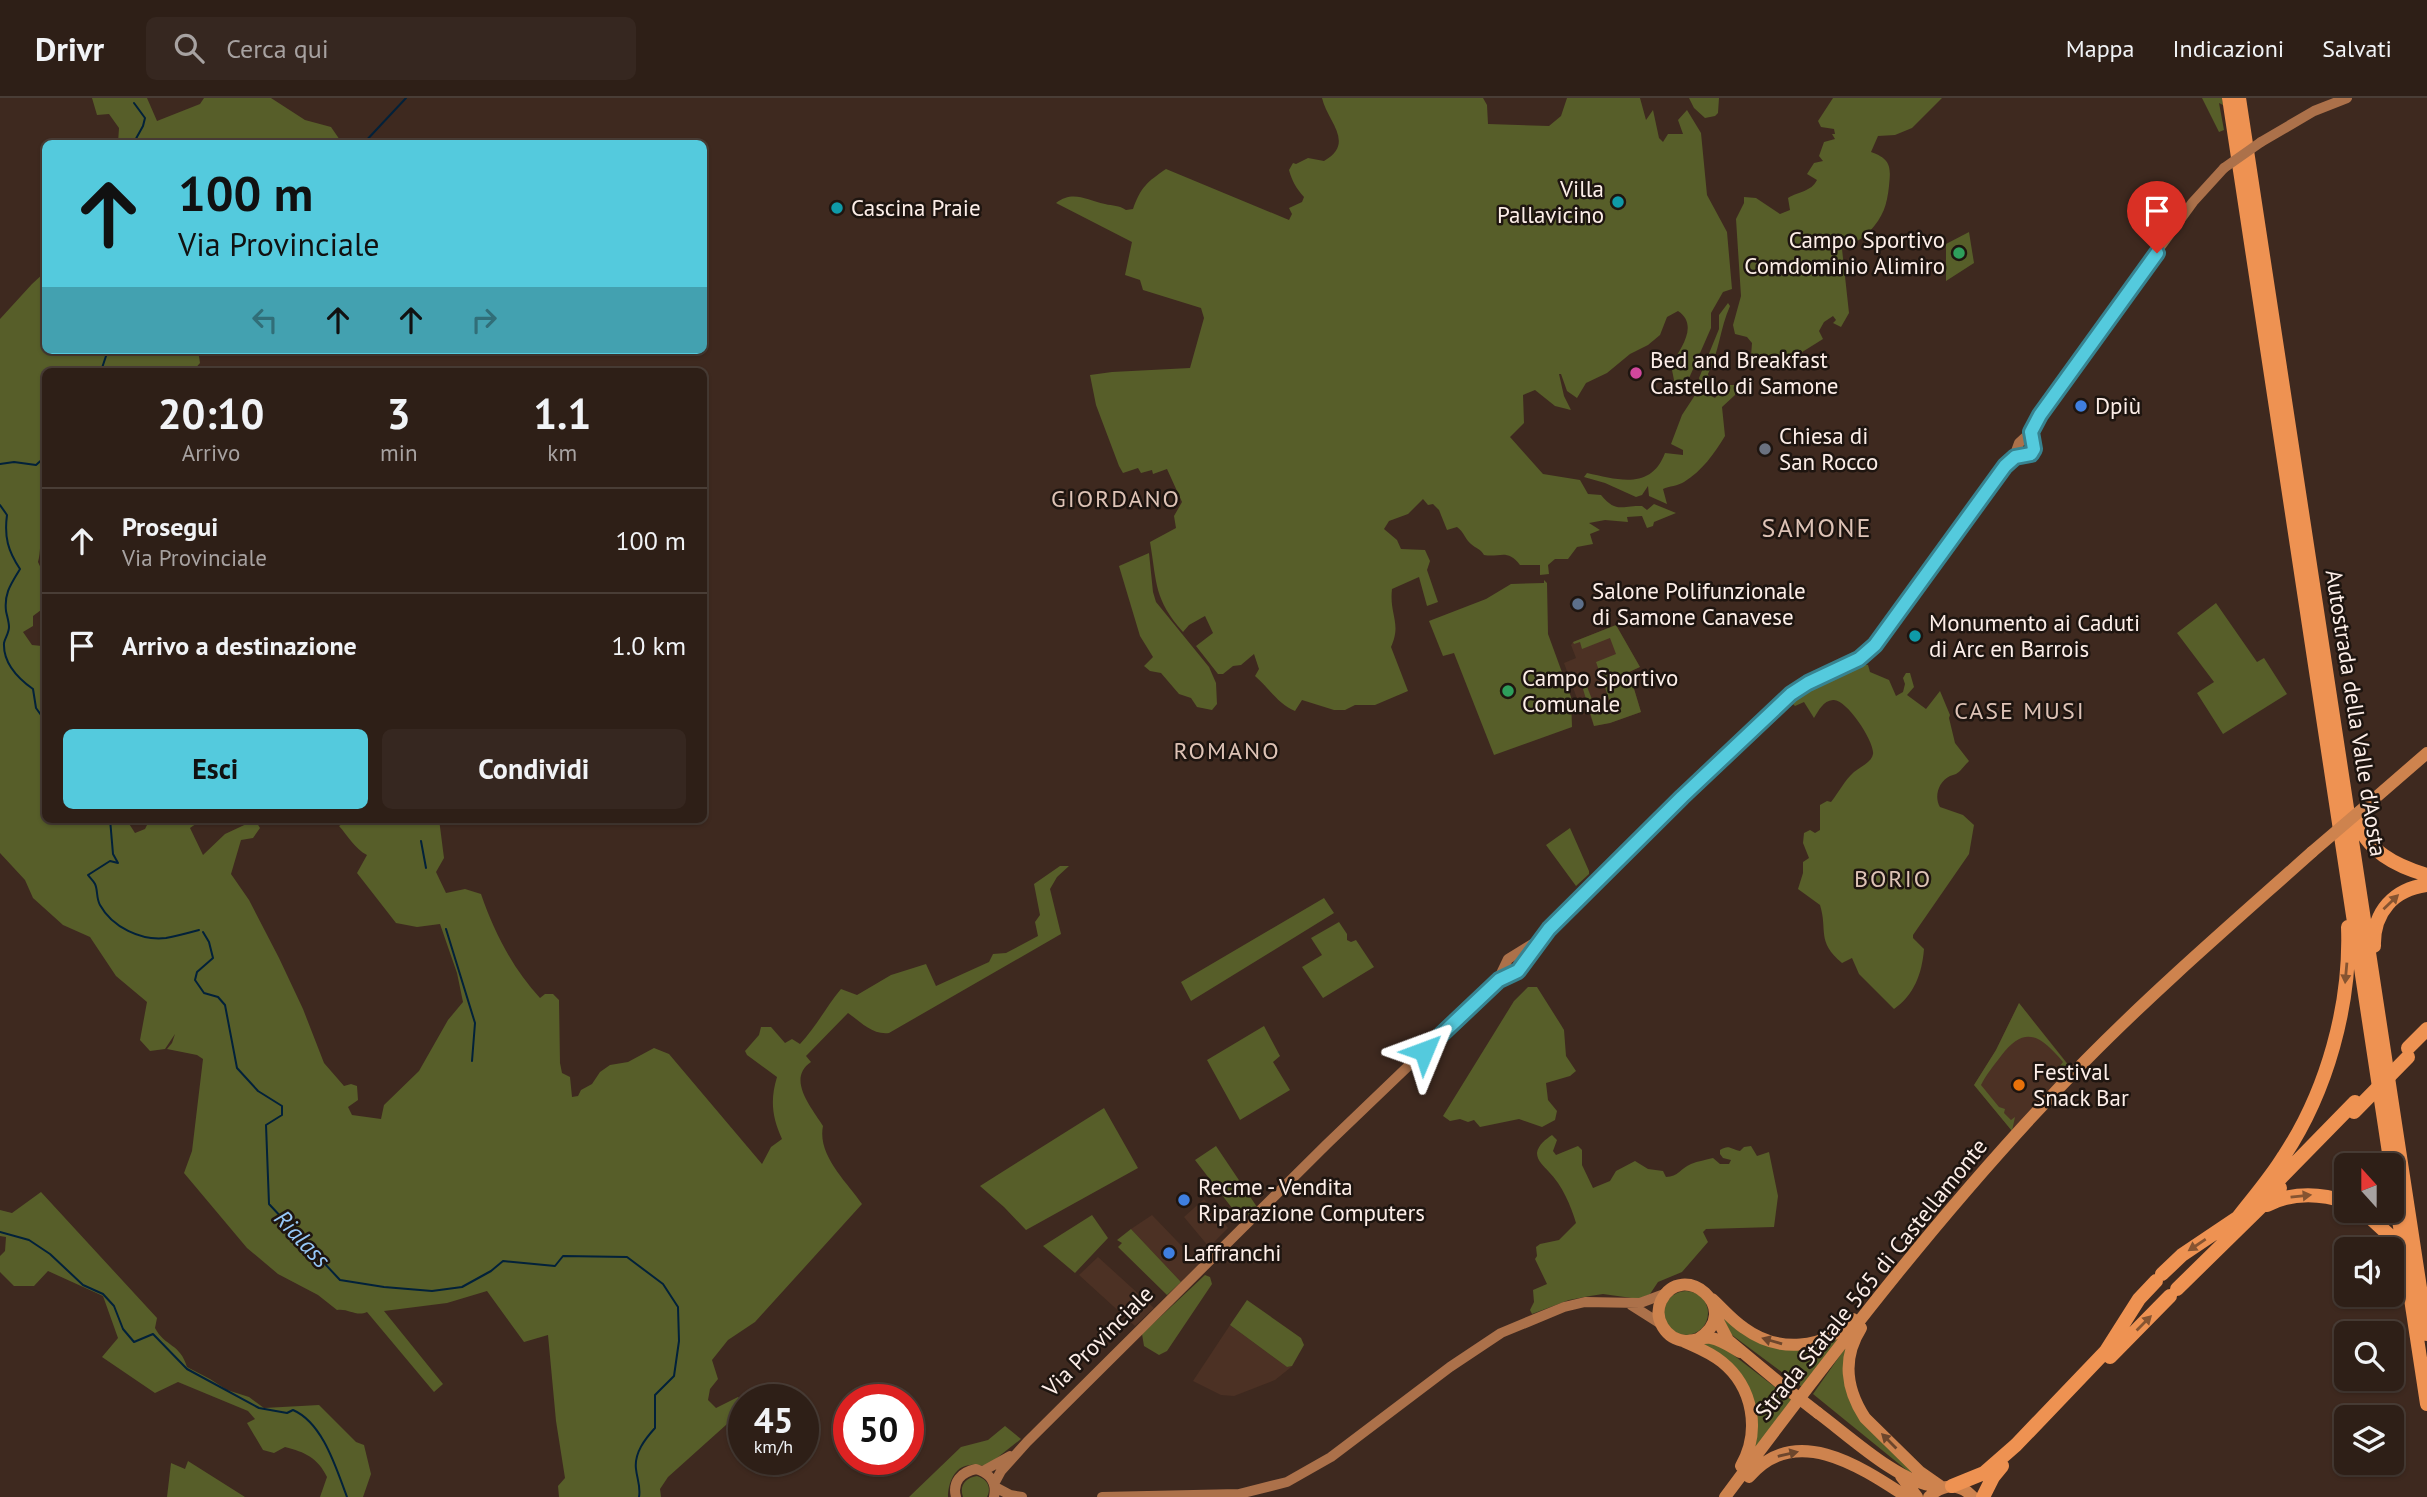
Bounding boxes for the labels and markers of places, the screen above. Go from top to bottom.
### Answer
place label: Villa Pallavicino [1497,174,1604,229]
pin [2127,181,2187,253]
place label: Cascina Praie [851,193,981,222]
marker: Villa Pallavicino [1610,194,1626,210]
marker: Cascina Praie [829,200,845,216]
place label: Campo Sportivo Comdominio Alimiro [1744,225,1945,280]
marker: Campo Sportivo Comdominio Alimiro [1951,245,1967,261]
place label: Bed and Breakfast Castello di Samone [1650,345,1839,400]
marker: Bed and Breakfast Castello di Samone [1628,365,1644,381]
place label: Dpiù [2095,391,2141,420]
marker: Dpiù [2073,398,2089,414]
place label: Chiesa di San Rocco [1779,421,1878,476]
marker: Chiesa di San Rocco [1757,441,1773,457]
place label: Salone Polifunzionale di Samone Canavese [1592,576,1806,631]
marker: Salone Polifunzionale di Samone Canavese [1570,596,1586,612]
place label: Monumento ai Caduti di Arc en Barrois [1929,608,2140,663]
marker: Monumento ai Caduti di Arc en Barrois [1907,628,1923,644]
place label: Campo Sportivo Comunale [1522,663,1678,718]
marker: Campo Sportivo Comunale [1500,683,1516,699]
place label: Festival Snack Bar [2033,1057,2129,1112]
marker: Festival Snack Bar [2011,1077,2027,1093]
place label: Recme - Vendita Riparazione Computers [1198,1172,1425,1227]
marker: Recme - Vendita Riparazione Computers [1176,1192,1192,1208]
place label: Laffranchi [1183,1238,1281,1267]
marker: Laffranchi [1161,1245,1177,1261]

